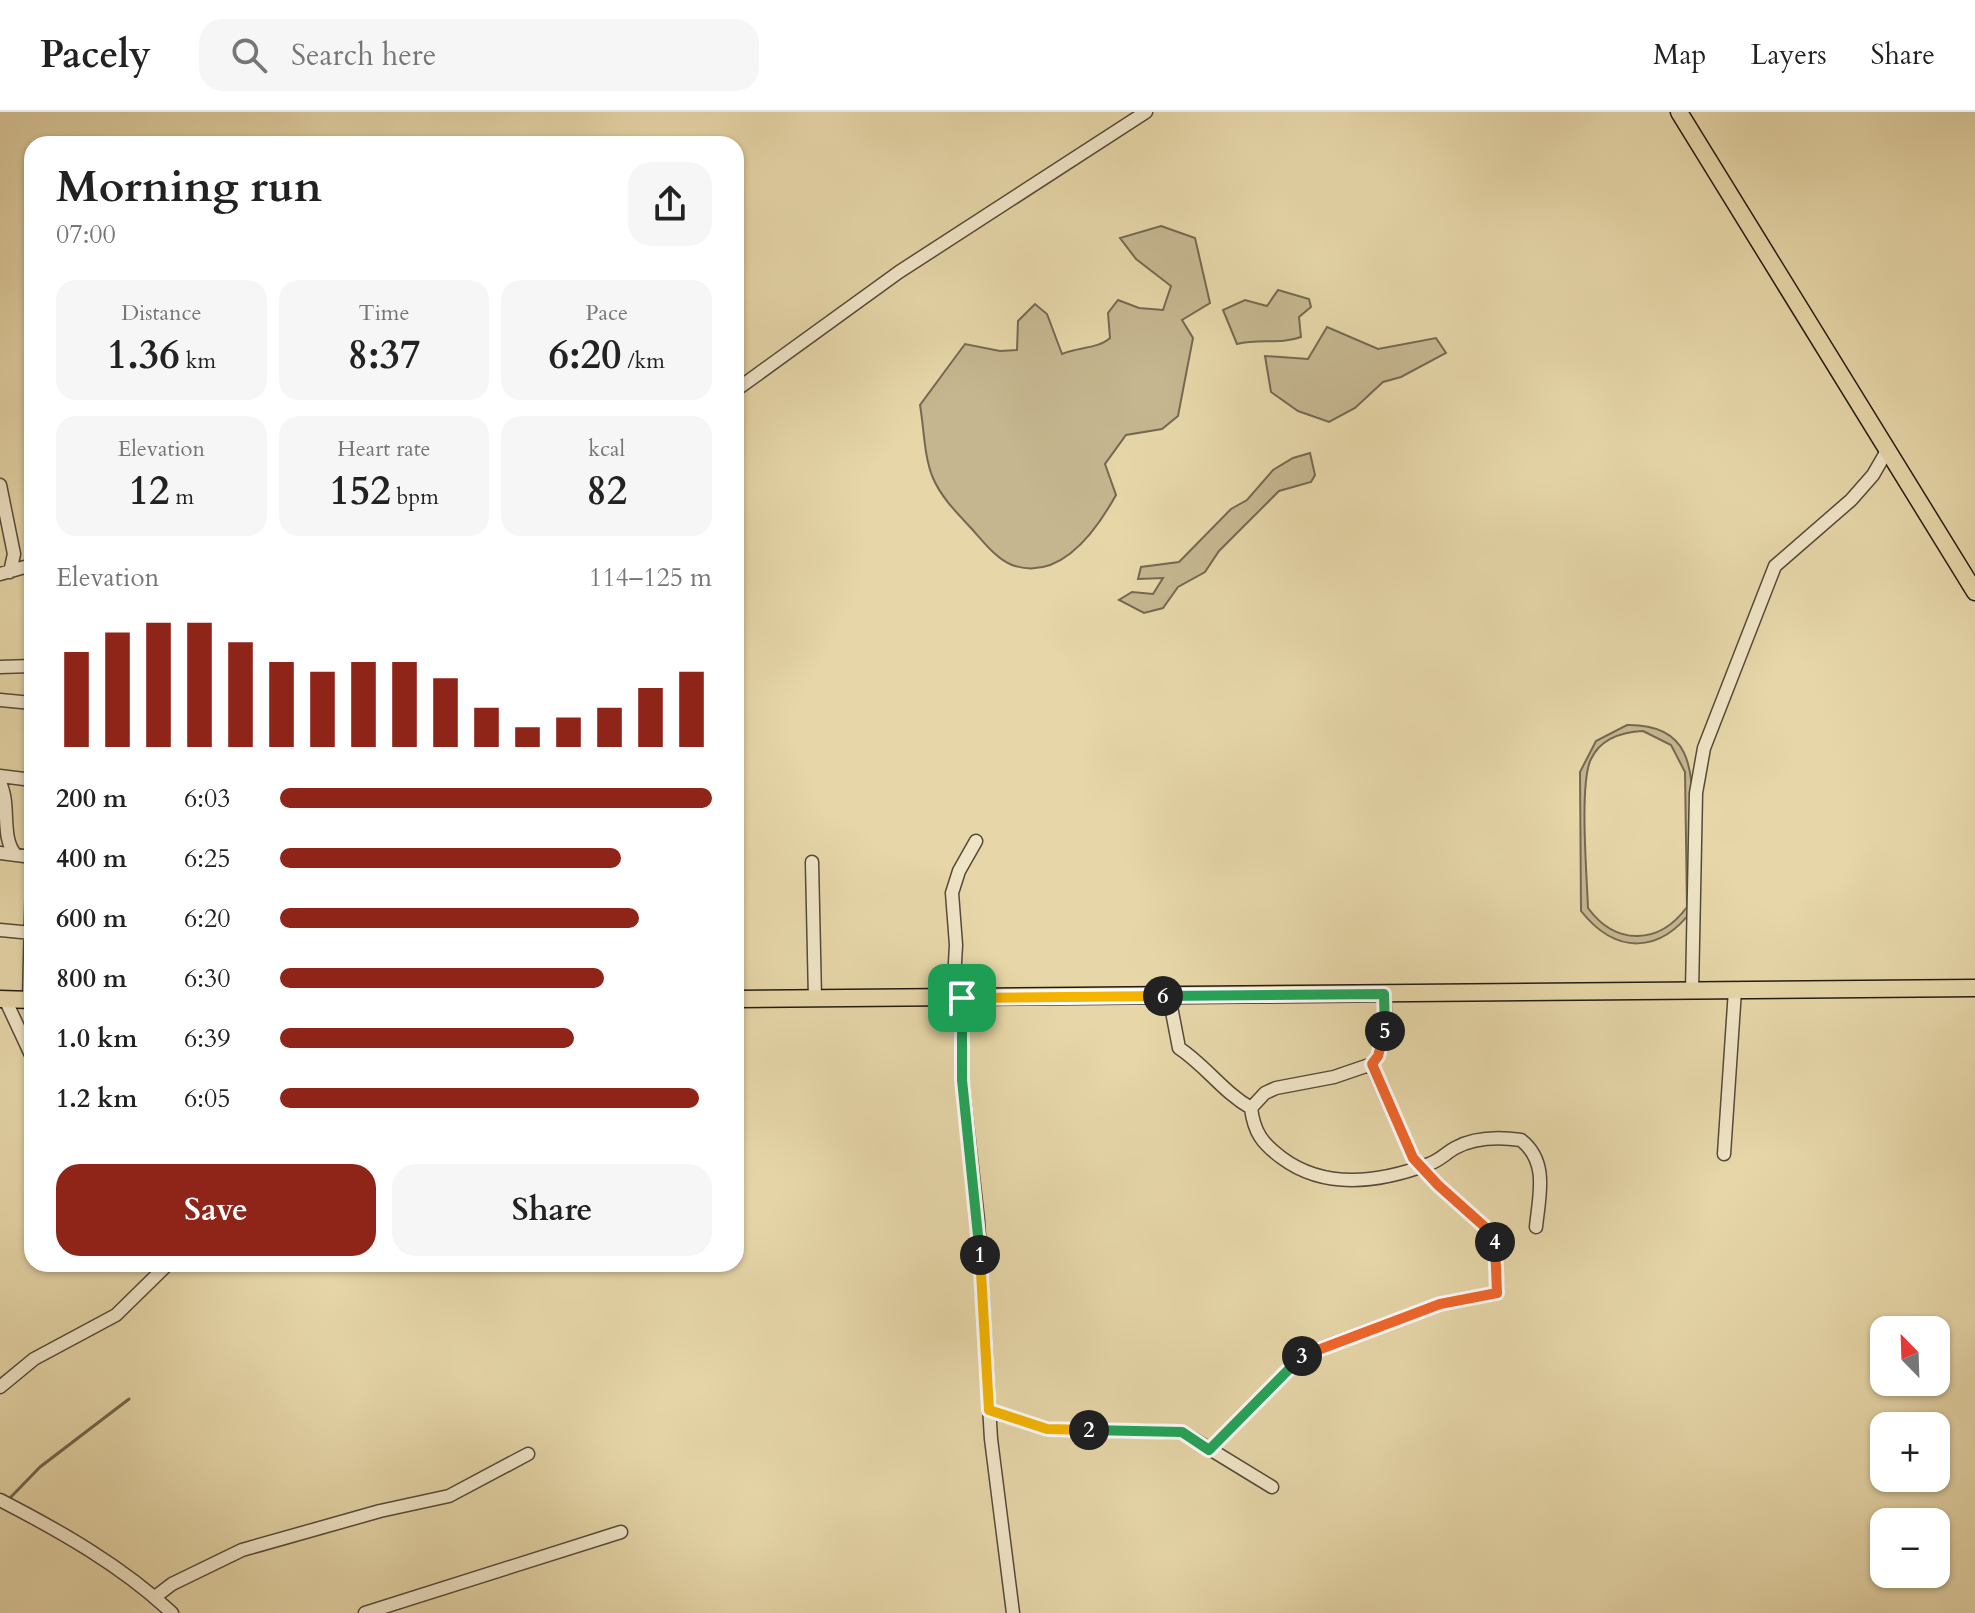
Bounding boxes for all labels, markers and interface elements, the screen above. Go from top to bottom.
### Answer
search box [199,19,759,91]
text: Pacely [40,29,151,81]
icon: search [227,33,271,77]
text: Search here [291,35,436,76]
text: Map [1653,36,1706,74]
text: Layers [1750,36,1827,74]
text: Share [1871,36,1935,74]
text: Morning run [56,157,322,217]
button: share [628,162,712,246]
text: 07:00 [56,217,116,252]
text: Distance [121,298,202,328]
text: Time [359,298,409,328]
text: Pace [585,298,628,328]
text: 1.36 [107,328,180,383]
text: 8:37 [347,328,421,383]
text: 6:20 [548,328,621,383]
text: km [180,346,216,376]
text: /km [621,346,665,376]
text: Elevation [118,434,205,464]
text: Heart rate [337,434,431,464]
text: kcal [588,434,625,464]
text: 12 [129,464,170,519]
text: 152 [329,464,391,519]
text: 82 [586,464,627,519]
text: m [170,482,194,512]
text: bpm [391,482,439,512]
text: Elevation [56,560,159,595]
text: 114–125 m [589,560,712,595]
text: 200 m [56,781,127,816]
text: 6:03 [184,781,231,816]
text: 400 m [56,841,127,876]
text: 6:25 [184,841,231,876]
text: 600 m [56,901,127,936]
text: 6:20 [184,901,231,936]
text: 800 m [56,961,127,996]
text: 6:30 [184,961,231,996]
pin [928,964,996,1032]
icon: arrive [940,976,984,1020]
pin: 6 [1143,976,1183,1016]
text: 6 [1157,981,1169,1011]
pin: 5 [1365,1011,1405,1051]
text: 5 [1379,1016,1391,1046]
text: 1.0 km [56,1021,137,1056]
text: 6:39 [184,1021,231,1056]
text: 1.2 km [56,1081,137,1116]
text: 6:05 [184,1081,231,1116]
button: Save [56,1164,376,1256]
button: Share [392,1164,712,1256]
pin: 4 [1475,1222,1515,1262]
text: 4 [1489,1227,1501,1257]
pin: 1 [960,1235,1000,1275]
text: 1 [974,1240,986,1270]
north arrow [1870,1316,1950,1396]
map controls [1870,1316,1950,1588]
pin: 3 [1282,1336,1322,1376]
text: 3 [1296,1341,1308,1371]
pin: 2 [1069,1410,1109,1450]
button: + [1870,1412,1950,1492]
text: 2 [1083,1415,1095,1445]
button: − [1870,1508,1950,1588]

